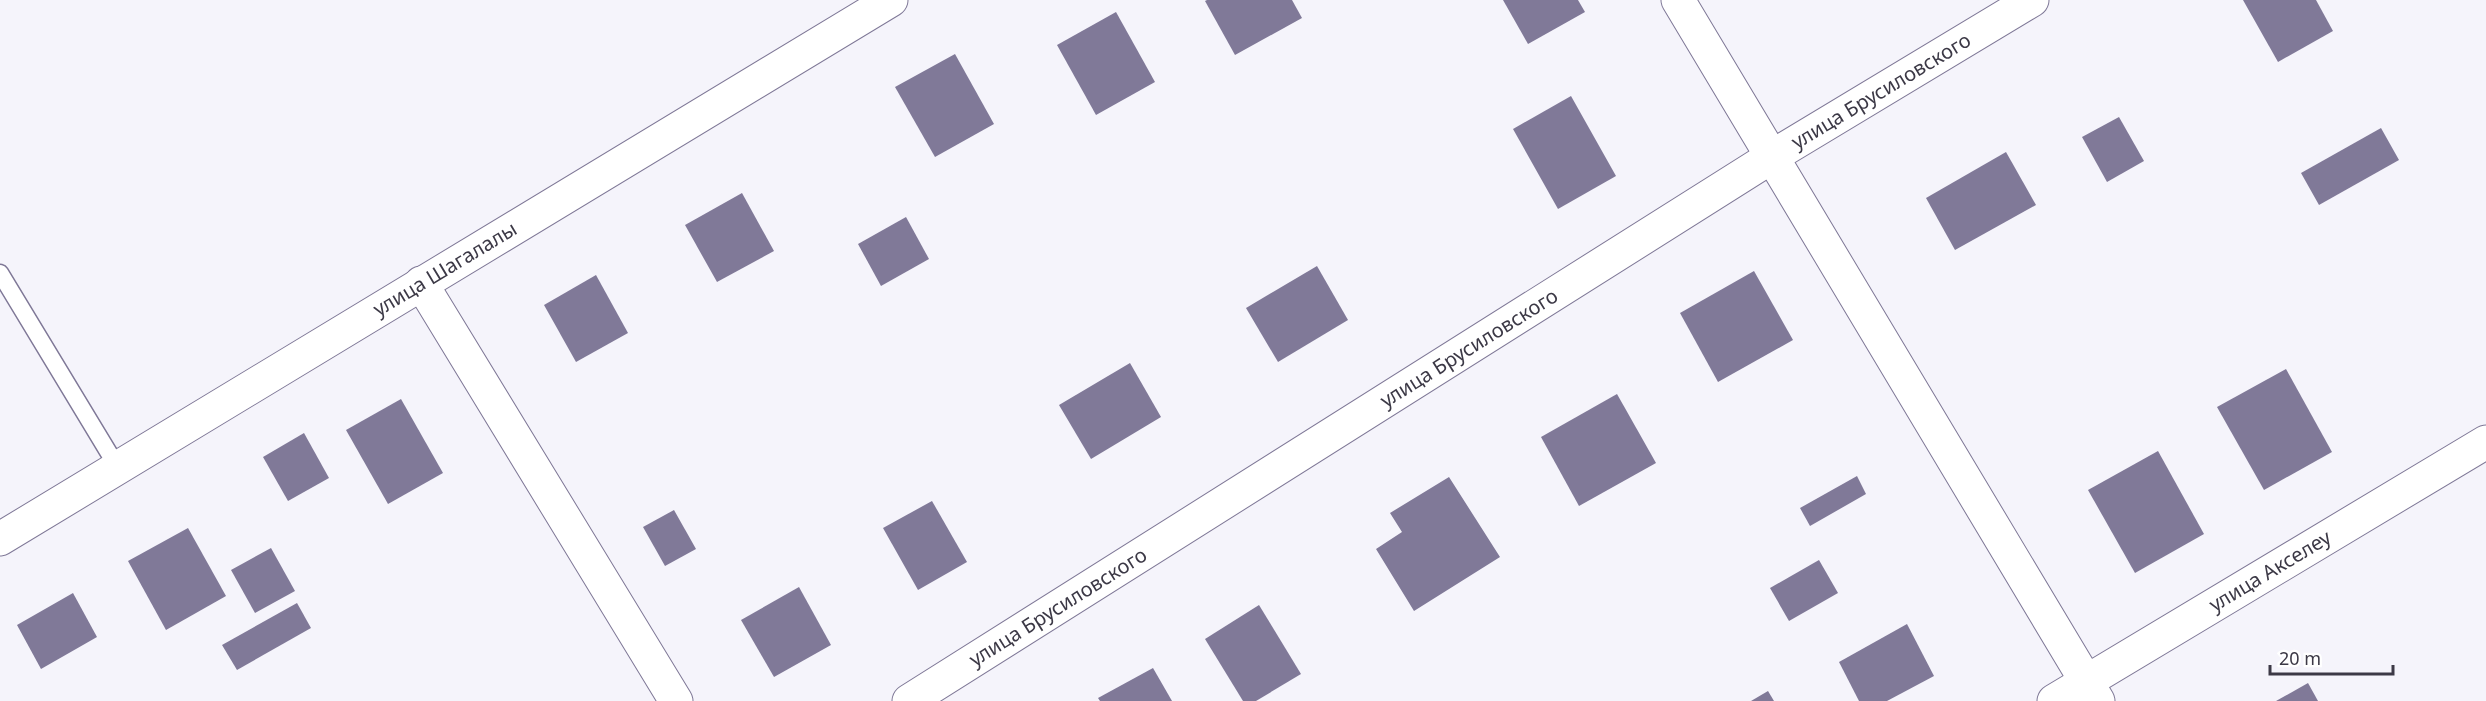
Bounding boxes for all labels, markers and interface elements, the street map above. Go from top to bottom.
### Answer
street label: улица Брусиловского [1786,26,1976,155]
street label: улица Шагалалы [368,215,522,322]
street label: улица Брусиловского [1375,282,1563,413]
street label: улица Акселеу [2204,523,2336,618]
street label: улица Брусиловского [964,541,1152,672]
scale bar [2270,638,2393,676]
text: 20 m [2279,646,2321,670]

